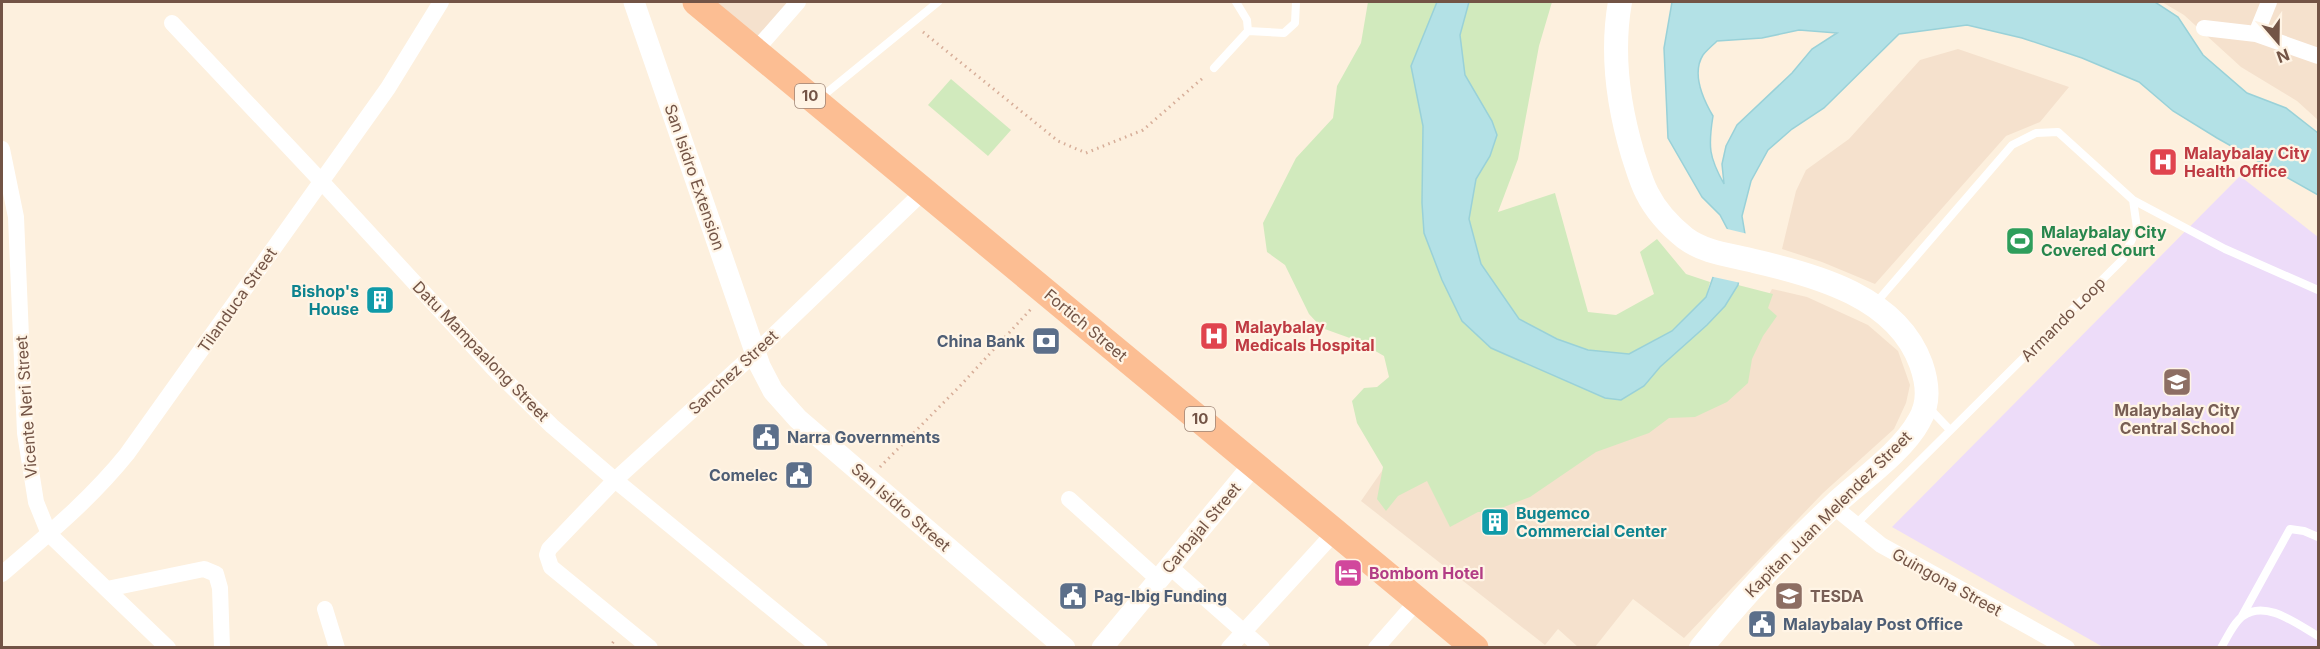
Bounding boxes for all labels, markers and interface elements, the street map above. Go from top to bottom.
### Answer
north arrow [2248,12,2308,72]
text: N [2274,45,2292,68]
road number: 10 [795,84,825,108]
street label: San Isidro Extension [661,101,729,253]
place label: Malaybalay City Health Office [2184,143,2310,181]
hospital icon: Malaybalay City Health Office [2147,146,2179,178]
place label: Malaybalay City Covered Court [2041,222,2167,260]
sports icon: Malaybalay City Covered Court [2004,225,2036,257]
street label: Tilanduca Street [193,244,281,356]
street label: Armando Loop [2016,272,2110,366]
street label: Datu Mampaalong Street [409,277,553,425]
place label: Bishop's House [291,281,359,319]
building icon: Bishop's House [364,284,396,316]
street label: Fortich Street [1040,285,1132,365]
place label: Malaybalay Medicals Hospital [1235,317,1375,355]
hospital icon: Malaybalay Medicals Hospital [1198,320,1230,352]
bank icon: China Bank [1030,325,1062,357]
street label: Sanchez Street [684,326,782,418]
place label: China Bank [937,331,1026,351]
street label: Vicente Neri Street [11,335,41,479]
school or university icon: Malaybalay City Central School [2161,366,2193,398]
place label: Malaybalay City Central School [2114,400,2240,438]
road number: 10 [1185,407,1215,431]
public building icon: Narra Governments [750,421,782,453]
place label: Narra Governments [787,427,940,447]
street label: Kapitan Juan Melendez Street [1741,427,1915,601]
public building icon: Comelec [783,459,815,491]
street label: San Isidro Street [847,459,955,555]
place label: Comelec [709,465,778,485]
street label: Carbajal Street [1157,479,1245,577]
place label: Bugemco Commercial Center [1516,503,1667,541]
building icon: Bugemco Commercial Center [1479,506,1511,538]
street label: Guingona Street [1889,544,2005,620]
hotel icon: Bombom Hotel [1332,557,1364,589]
place label: Bombom Hotel [1369,563,1484,583]
public building icon: Pag-Ibig Funding [1057,580,1089,612]
school or university icon: TESDA [1773,580,1805,612]
place label: Pag-Ibig Funding [1094,586,1227,606]
place label: TESDA [1810,586,1864,606]
public building icon: Malaybalay Post Office [1746,608,1778,640]
place label: Malaybalay Post Office [1783,614,1963,634]

